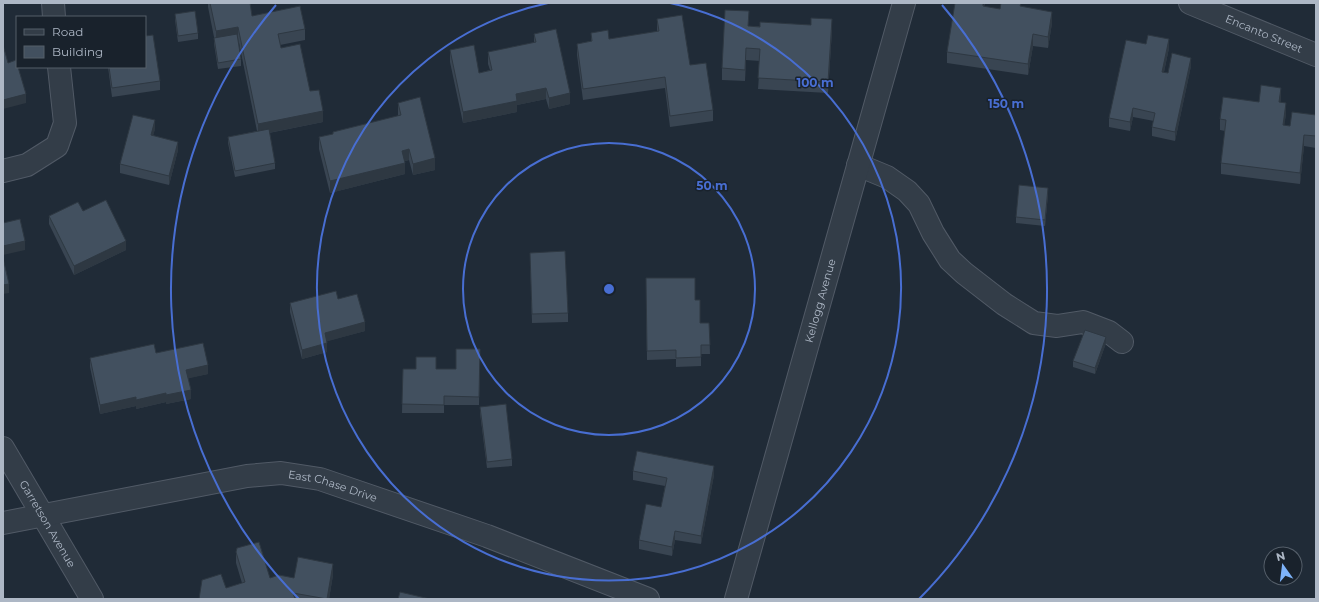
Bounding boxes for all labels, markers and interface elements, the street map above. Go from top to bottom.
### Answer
street label: Encanto Street [1223,11,1305,56]
legend [16,16,146,68]
text: Road [52,24,83,39]
text: Building [52,44,103,59]
text: 100 m [797,75,833,90]
text: 150 m [988,96,1024,111]
text: 50 m [696,178,728,193]
street label: Kellogg Avenue [802,257,839,344]
centre of rings [602,282,616,296]
street label: East Chase Drive [287,467,379,505]
street label: Garretson Avenue [17,478,79,570]
north arrow [1263,546,1303,586]
text: N [1275,548,1287,564]

